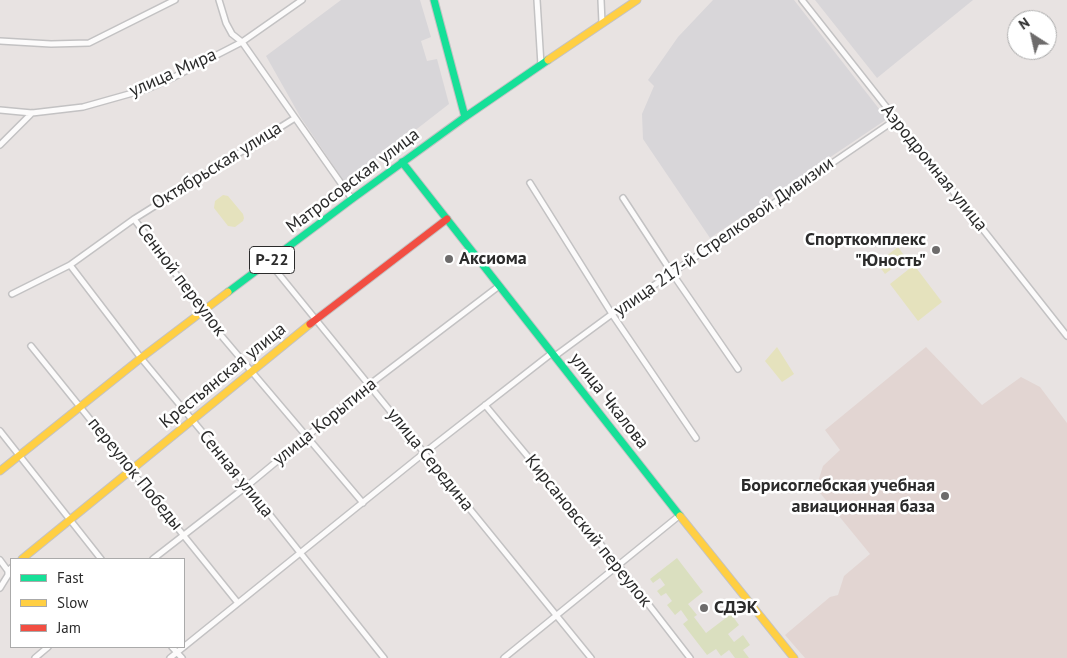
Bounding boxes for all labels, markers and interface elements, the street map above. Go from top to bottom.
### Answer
north arrow [1007,10,1057,60]
text: N [1015,14,1033,34]
street label: улица Мира [126,44,220,102]
street label: Аэродромная улица [876,100,992,236]
street label: Октябрьская улица [148,117,286,215]
street label: Матросовская улица [282,124,424,238]
street label: улица 217-й Стрелковой Дивизии [610,153,838,321]
street label: Сенной переулок [132,219,230,341]
place label: Спорткомплекс "Юность" [805,229,926,272]
marker: Спорткомплекс "Юность" [930,244,942,256]
road number: Р-22 [250,246,294,274]
place label: Аксиома [459,248,527,270]
marker: Аксиома [443,253,455,265]
street label: Крестьянская улица [156,318,290,434]
street label: улица Чкалова [565,349,653,453]
street label: улица Корытина [269,374,381,470]
street label: улица Середина [382,404,478,516]
street label: переулок Победы [83,413,187,535]
street label: Сенная улица [194,426,278,522]
street label: Кирсановский переулок [520,450,656,612]
place label: Борисоглебская учебная авиационная база [741,475,935,518]
marker: Борисоглебская учебная авиационная база [939,490,951,502]
legend [10,558,185,648]
text: Fast [57,568,84,587]
text: Slow [57,593,88,612]
place label: СДЭК [714,597,758,619]
marker: СДЭК [698,602,710,614]
text: Jam [57,618,81,637]

